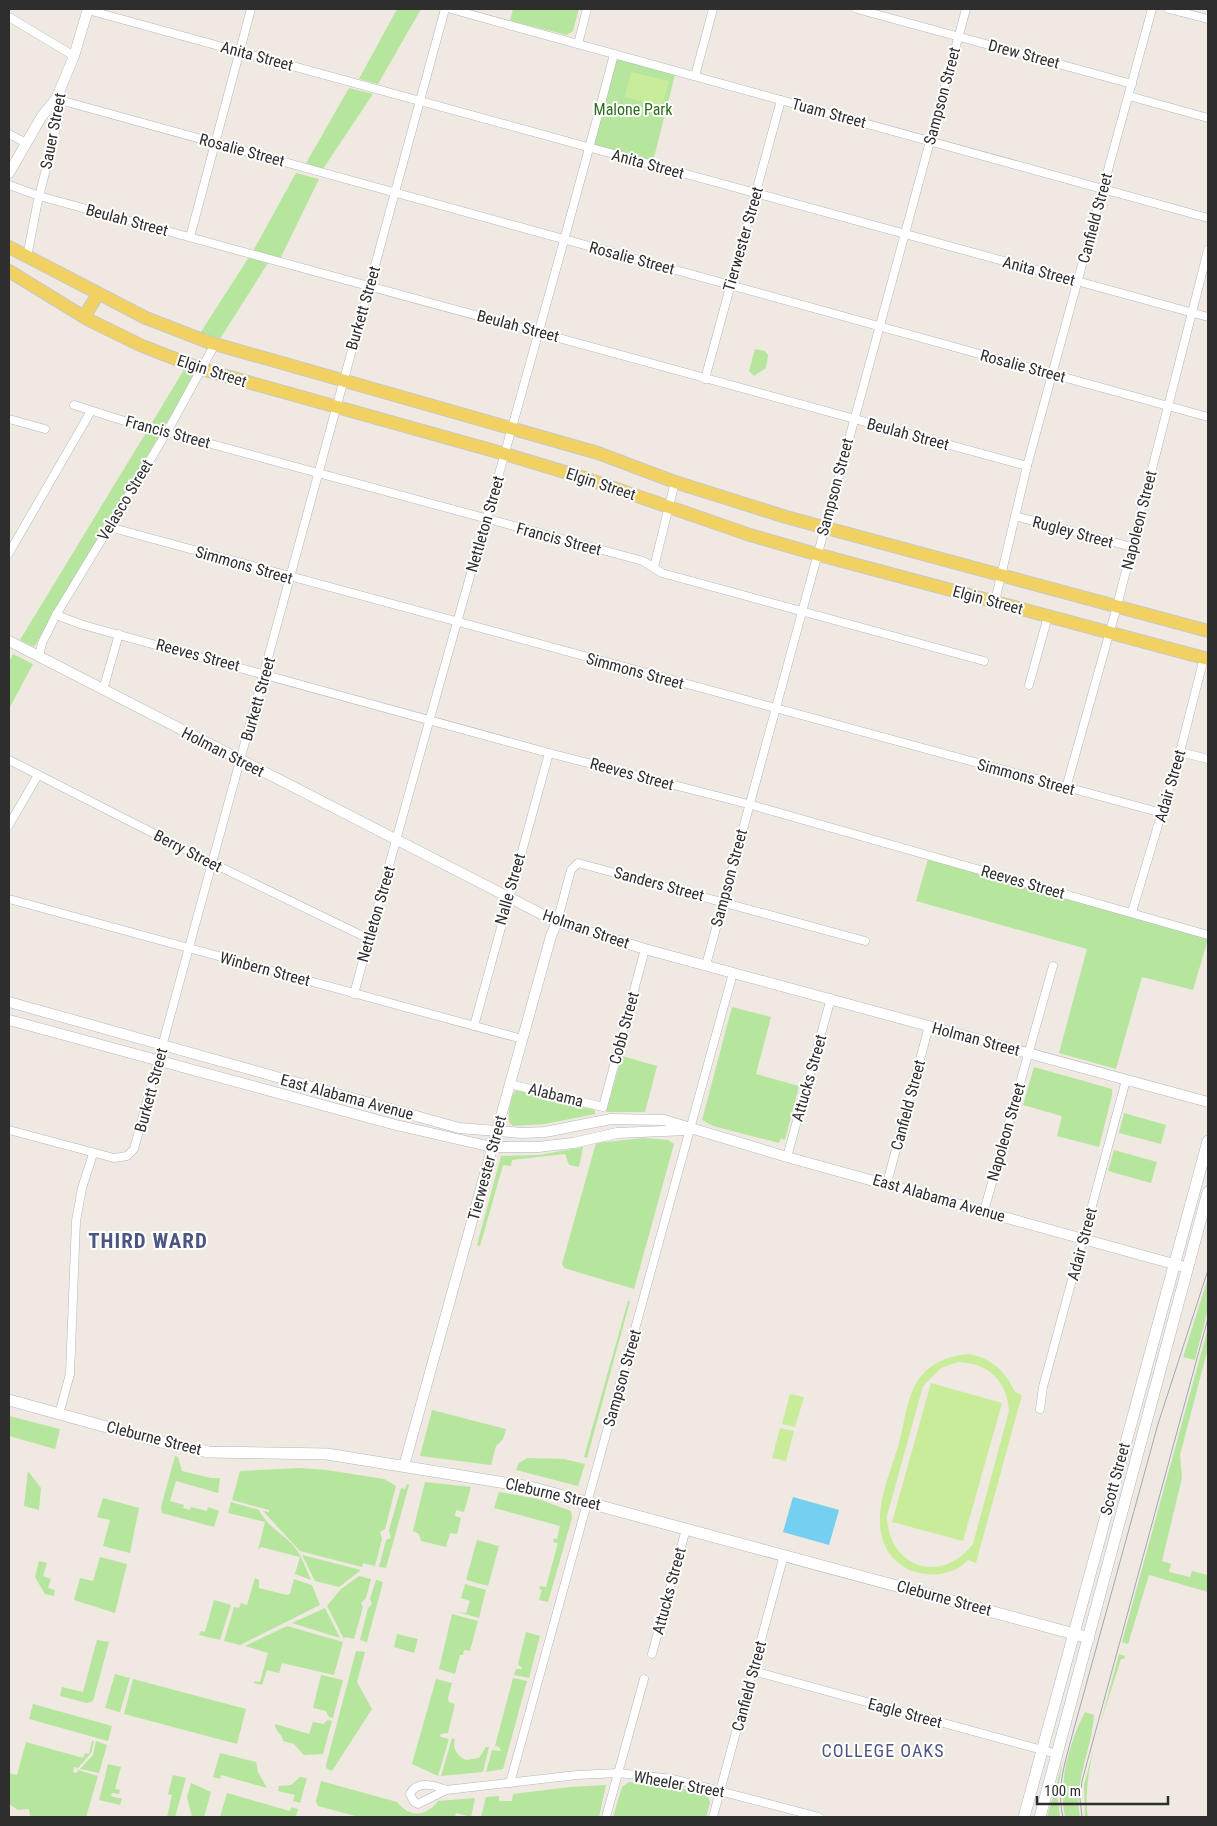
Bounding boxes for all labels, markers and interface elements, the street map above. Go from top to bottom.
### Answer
street label: Drew Street [986,35,1062,73]
street label: Anita Street [219,37,296,75]
street label: Sampson Street [920,45,964,147]
street label: Sauer Street [36,91,70,171]
street label: Tuam Street [790,94,869,132]
park label: Malone Park [594,100,673,119]
street label: Rosalie Street [197,130,287,171]
street label: Anita Street [610,145,687,183]
street label: Canfield Street [1074,171,1116,265]
street label: Tierwester Street [719,184,767,294]
street label: Beulah Street [84,200,170,240]
street label: Rosalie Street [587,238,677,279]
street label: Anita Street [1001,252,1078,290]
street label: Burkett Street [342,264,384,352]
street label: Beulah Street [475,306,561,346]
street label: Rosalie Street [978,346,1068,387]
street label: Elgin Street [175,351,249,391]
street label: Francis Street [124,412,213,453]
street label: Beulah Street [865,414,951,454]
street label: Sampson Street [813,436,857,538]
street label: Velasco Street [93,456,157,544]
street label: Elgin Street [564,464,638,504]
street label: Napoleon Street [1117,468,1161,572]
street label: Nettleton Street [462,473,508,574]
street label: Rugley Street [1030,512,1116,552]
street label: Francis Street [515,519,604,560]
street label: Simmons Street [193,542,295,588]
street label: Elgin Street [951,581,1026,619]
street label: Reeves Street [154,635,242,675]
street label: Simmons Street [584,649,686,693]
street label: Burkett Street [237,655,279,743]
street label: Holman Street [178,723,268,781]
street label: Adair Street [1151,747,1189,824]
street label: Reeves Street [588,754,676,794]
street label: Simmons Street [975,755,1077,799]
street label: Berry Street [151,826,225,876]
street label: Sampson Street [707,827,751,929]
street label: Nalle Street [491,851,529,927]
street label: Reeves Street [979,861,1067,903]
street label: Nettleton Street [353,863,399,964]
street label: Sanders Street [612,863,706,905]
street label: Holman Street [540,905,632,953]
street label: Winbern Street [218,948,313,990]
street label: Cobb Street [605,990,643,1066]
street label: Holman Street [930,1018,1022,1060]
street label: Attucks Street [788,1032,831,1124]
street label: Burkett Street [131,1045,171,1134]
street label: Canfield Street [887,1058,929,1152]
street label: East Alabama Avenue [278,1070,416,1124]
street label: Alabama [527,1079,585,1111]
street label: Napoleon Street [983,1080,1029,1183]
street label: Tierwester Street [464,1113,510,1223]
street label: East Alabama Avenue [871,1170,1007,1226]
street label: Adair Street [1063,1205,1101,1282]
district label: THIRD WARD [88,1229,208,1253]
street label: Sampson Street [599,1327,645,1429]
street label: Cleburne Street [105,1417,204,1459]
street label: Scott Street [1096,1440,1134,1517]
street label: Cleburne Street [504,1474,603,1514]
street label: Attucks Street [648,1545,690,1637]
street label: Cleburne Street [895,1576,994,1620]
street label: Canfield Street [728,1639,770,1733]
street label: Eagle Street [866,1694,944,1732]
district label: COLLEGE OAKS [822,1740,944,1761]
street label: Wheeler Street [632,1767,726,1801]
scale bar [1037,1774,1168,1806]
text: 100 m [1044,1782,1081,1800]

